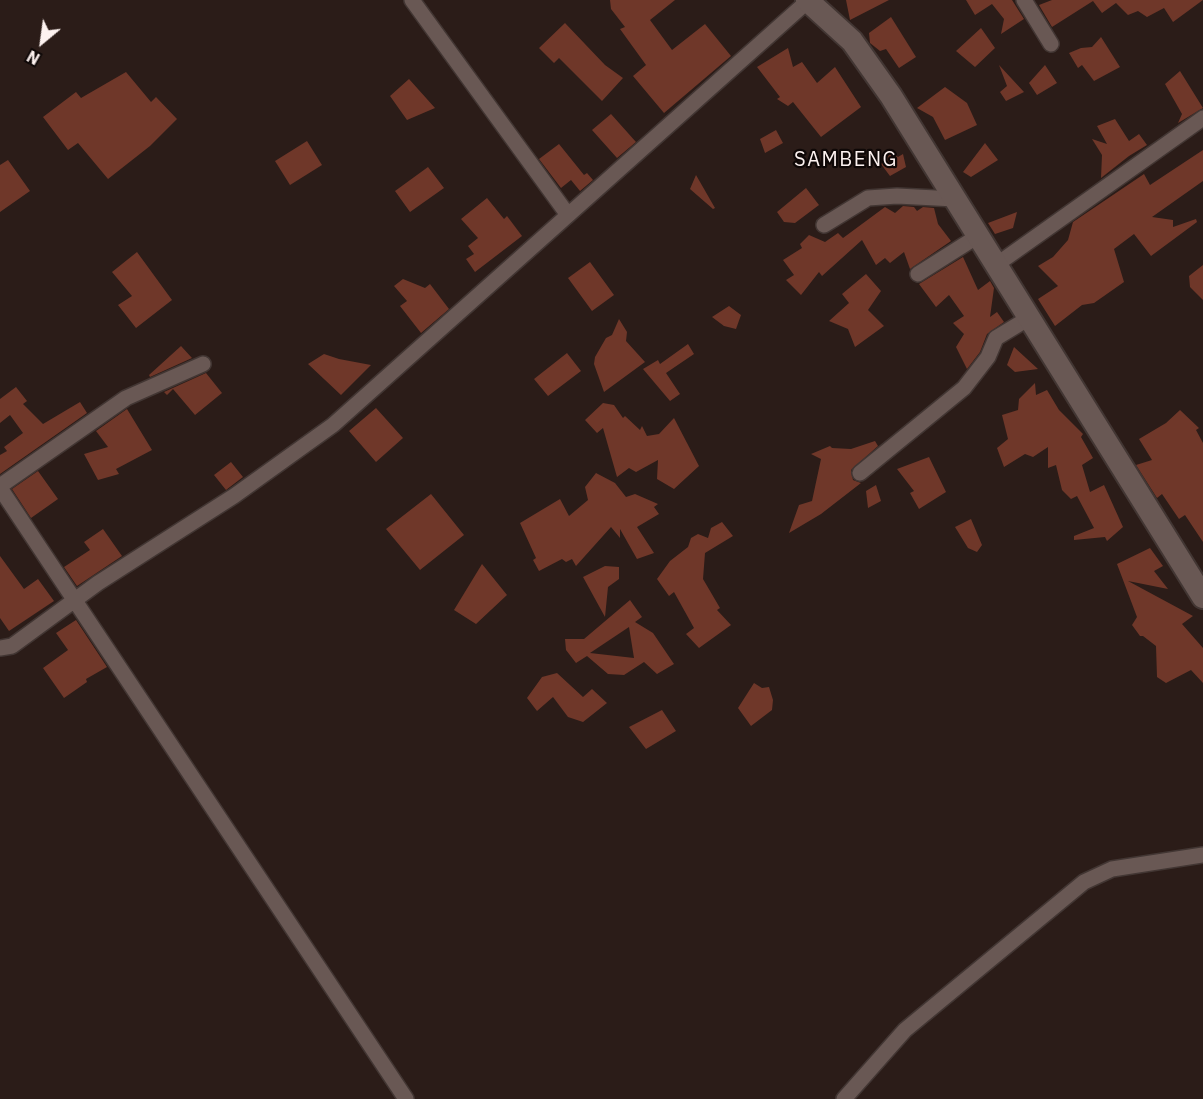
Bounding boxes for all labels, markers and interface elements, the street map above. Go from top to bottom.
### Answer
north arrow [12,12,72,72]
text: N [23,46,43,69]
district label: SAMBENG [794,148,898,172]

